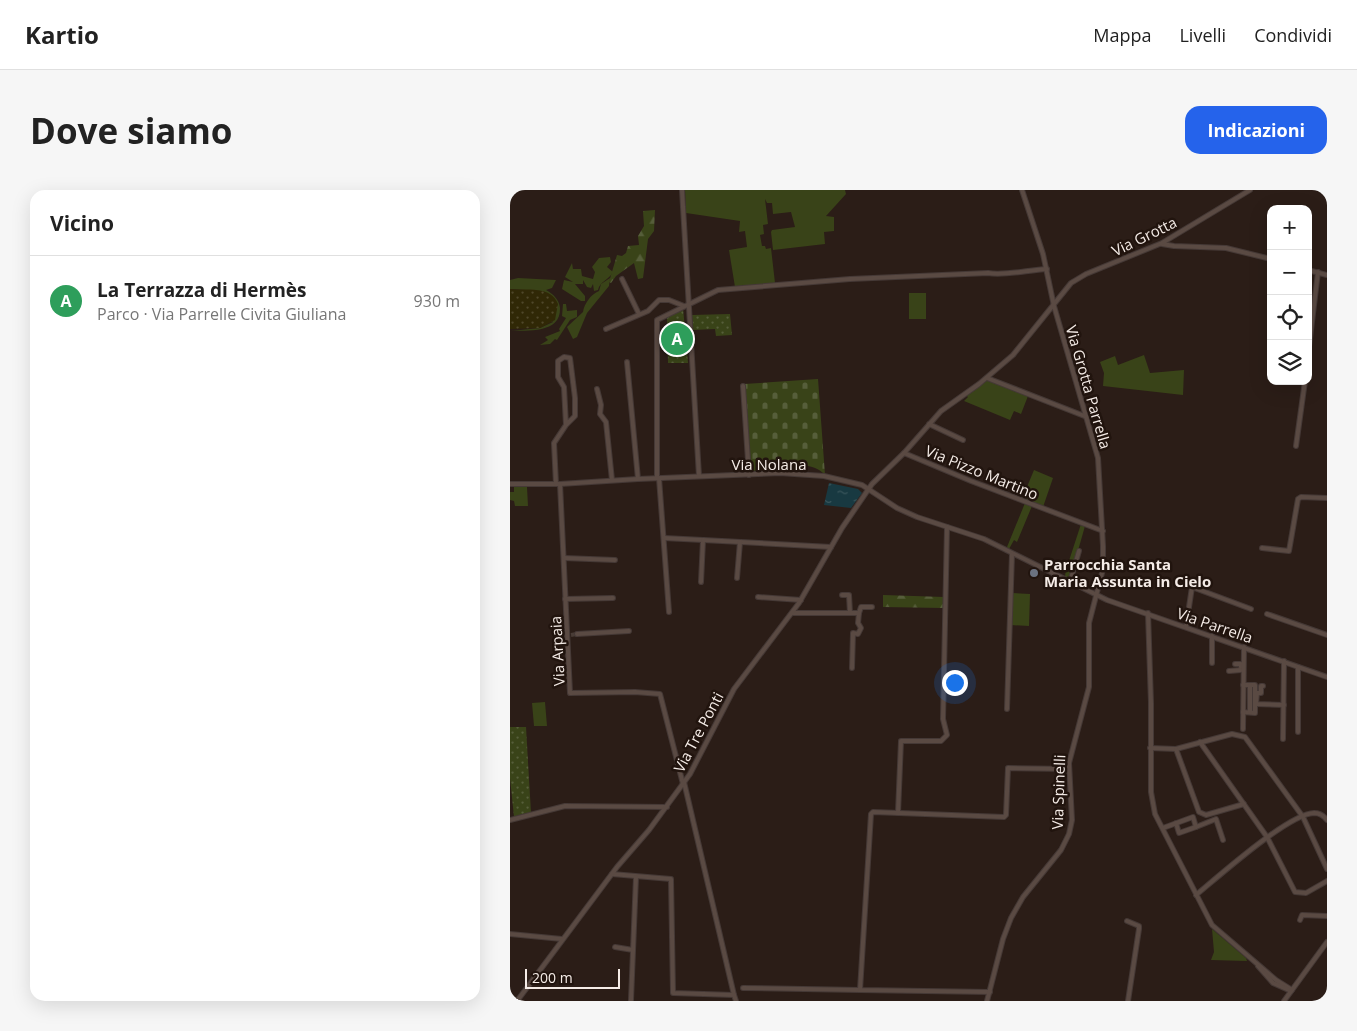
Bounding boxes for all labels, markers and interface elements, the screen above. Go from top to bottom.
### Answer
text: Kartio [25,18,99,51]
text: Mappa [1093,23,1151,47]
text: Livelli [1179,23,1226,47]
text: Condividi [1254,23,1332,47]
button: Indicazioni [1185,106,1327,154]
text: Dove siamo [30,107,233,154]
map controls [1267,205,1312,385]
button: + [1267,205,1312,250]
text: Vicino [50,209,114,237]
street label: Via Grotta [1108,212,1180,260]
button: − [1267,250,1312,295]
text: La Terrazza di Hermès [97,277,307,303]
text: A [60,290,72,312]
text: 930 m [414,290,460,312]
button: locate [1267,295,1312,340]
text: Parco · Via Parrelle Civita Giuliana [97,303,346,325]
pin: A [661,320,693,358]
street label: Via Grotta Parrella [1062,323,1116,451]
button: layers [1267,340,1312,385]
street label: Via Pizzo Martino [923,440,1041,504]
street label: Via Nolana [732,454,806,474]
place label: Parrocchia Santa Maria Assunta in Cielo [1044,554,1211,591]
marker: Parrocchia Santa Maria Assunta in Cielo [1028,567,1040,579]
street label: Via Parrella [1174,603,1256,647]
street label: Via Arpaia [545,615,569,687]
your location [942,670,968,696]
street label: Via Tre Ponti [668,688,728,776]
street label: Via Spinelli [1047,754,1069,830]
scale bar [525,966,620,989]
text: 200 m [532,968,573,987]

